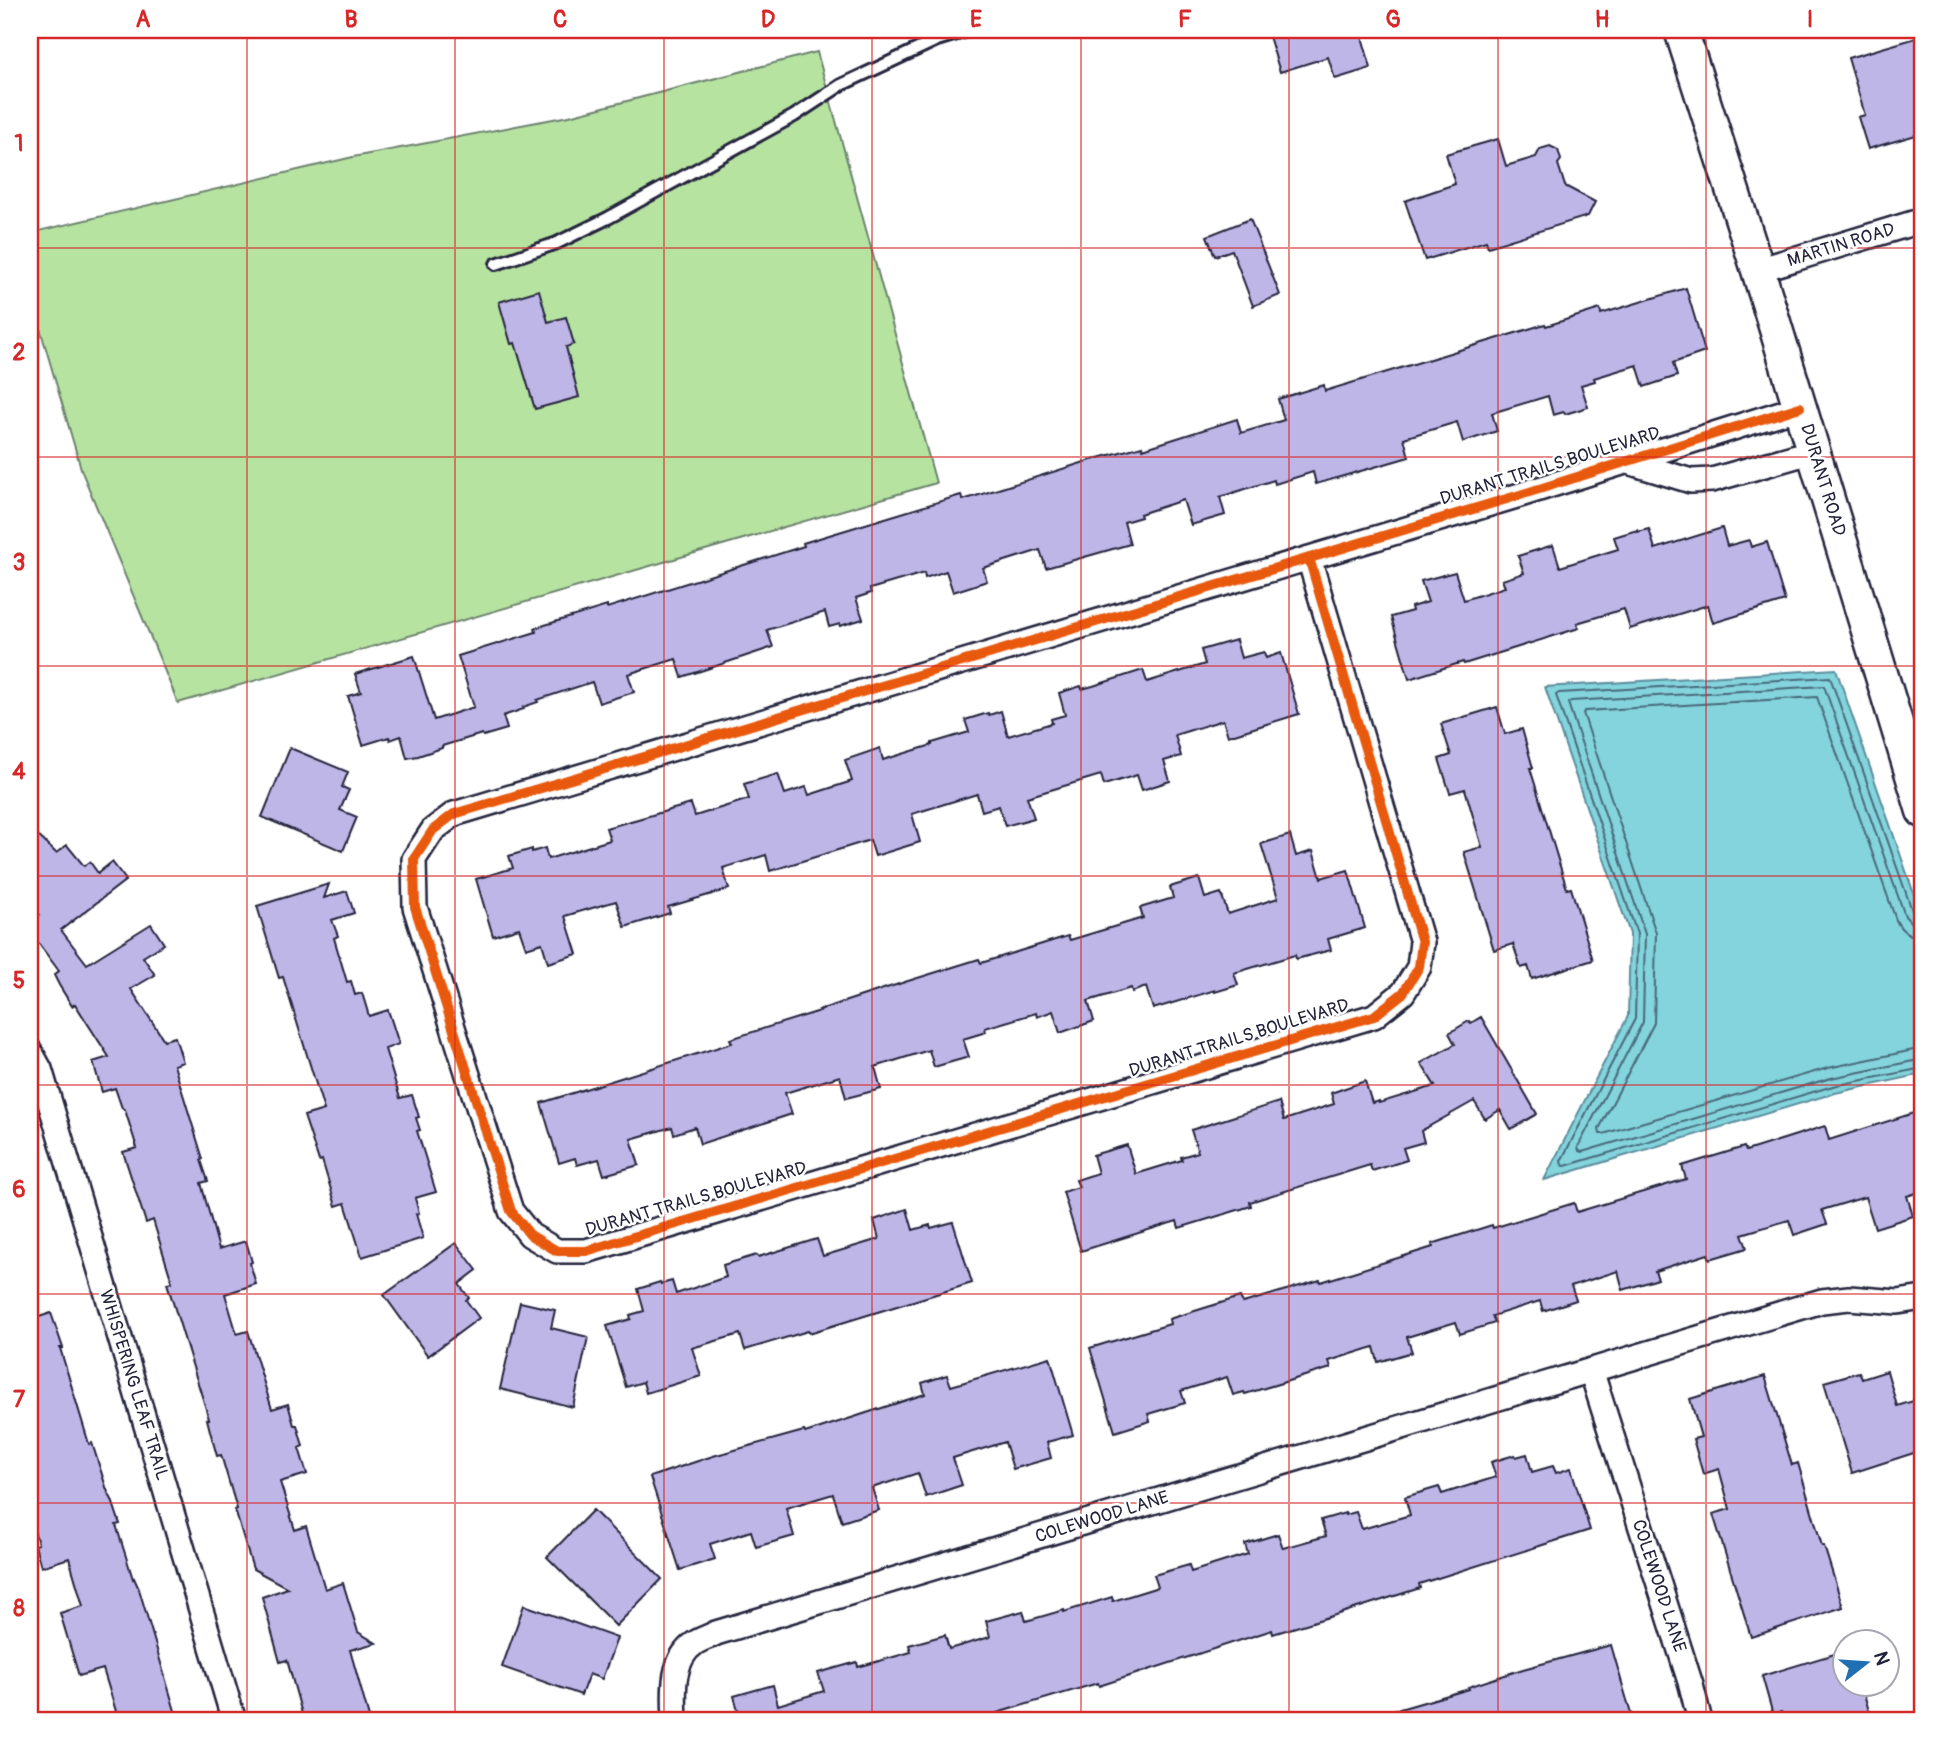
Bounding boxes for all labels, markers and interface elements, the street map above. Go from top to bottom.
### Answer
text: A [136,5,151,34]
text: B [344,5,358,34]
text: C [553,5,567,34]
text: D [761,5,775,34]
text: E [970,5,982,34]
text: F [1178,5,1192,34]
text: G [1385,5,1401,34]
text: H [1595,5,1609,34]
text: I [1807,5,1813,34]
text: 1 [15,129,24,158]
street label: MARTIN ROAD [1785,218,1897,272]
text: 2 [13,338,26,367]
street label: DURANT ROAD [1795,421,1851,539]
street label: DURANT TRAILS BOULEVARD [1437,422,1663,510]
text: 3 [13,548,25,577]
text: 4 [12,757,26,786]
text: 5 [13,966,25,995]
street label: DURANT TRAILS BOULEVARD [1126,994,1352,1082]
street label: DURANT TRAILS BOULEVARD [583,1156,809,1242]
text: 6 [12,1175,26,1204]
street label: WHISPERING LEAF TRAIL [94,1287,174,1483]
text: 7 [13,1385,26,1414]
street label: COLEWOOD LANE [1033,1486,1171,1548]
street label: COLEWOOD LANE [1627,1517,1691,1655]
text: 8 [13,1594,25,1623]
north arrow [1830,1628,1900,1698]
text: N [1868,1649,1895,1668]

